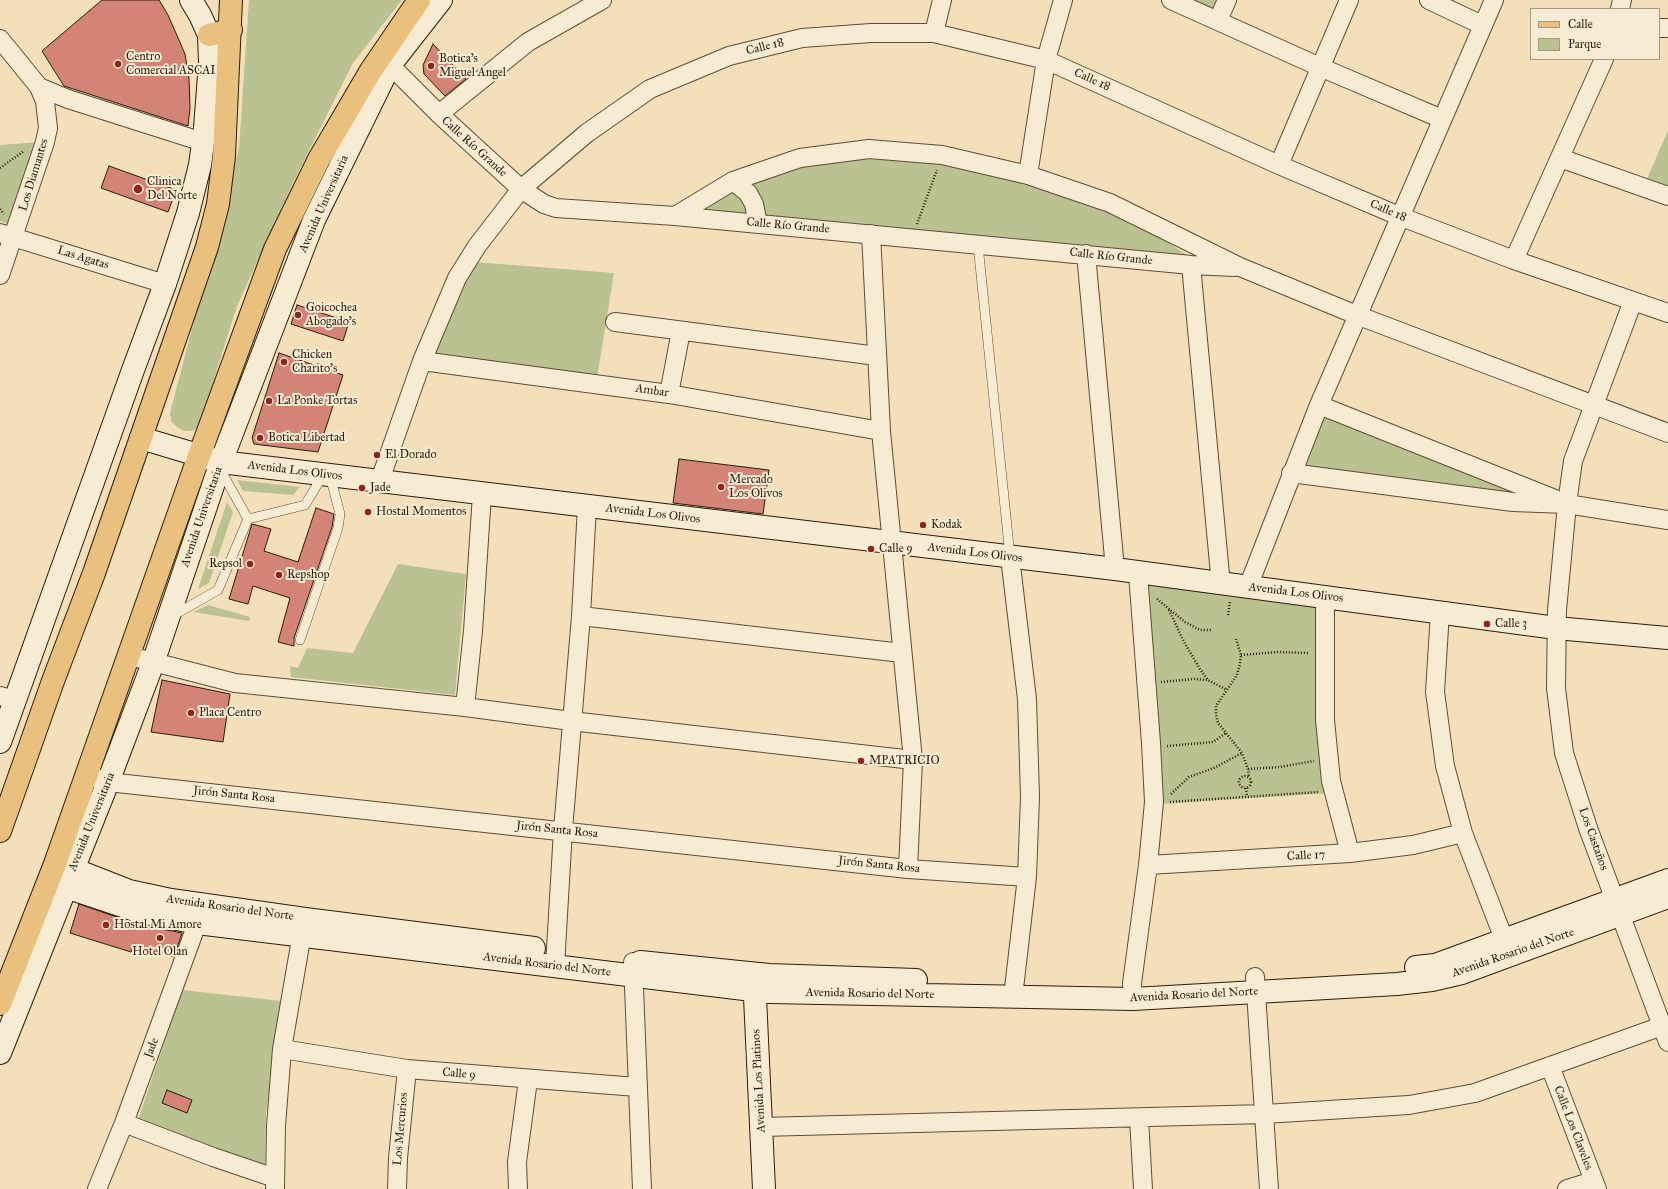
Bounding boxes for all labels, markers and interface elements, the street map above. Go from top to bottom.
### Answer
legend [1530,8,1660,60]
text: Calle [1568,17,1593,31]
street label: Calle 18 [745,35,785,59]
text: Parque [1568,37,1601,51]
place label: Centro Comercial ASCAI [126,50,215,78]
place label: Botica's Miguel Angel [439,52,506,80]
marker: Centro Comercial ASCAI [113,59,123,69]
marker: Botica's Miguel Angel [426,61,436,71]
street label: Calle 18 [1072,66,1112,94]
street label: Calle Río Grande [438,114,510,180]
street label: Los Diamantes [16,137,52,213]
street label: Avenida Universitaria [296,153,352,255]
place label: Clinica Del Norte [147,175,197,203]
marker: Clinica Del Norte [132,183,144,195]
street label: Calle 18 [1368,197,1408,225]
street label: Calle Río Grande [746,215,830,237]
street label: Las Agatas [55,243,111,273]
street label: Calle Río Grande [1069,245,1153,269]
place label: Goicochea Abogado's [306,301,357,329]
marker: Goicochea Abogado's [293,310,303,320]
place label: Chicken Charito's [292,348,337,376]
marker: Chicken Charito's [279,357,289,367]
street label: Ambar [634,382,670,400]
place label: La Ponke Tortas [277,394,357,408]
marker: La Ponke Tortas [264,396,274,406]
place label: Botica Libertad [268,431,345,445]
marker: Botica Libertad [255,433,265,443]
place label: El Dorado [385,448,437,462]
marker: El Dorado [372,450,382,460]
street label: Avenida Los Olivos [247,458,343,484]
street label: Avenida Universitaria [178,465,226,569]
place label: Mercado Los Olivos [729,473,783,501]
place label: Jade [370,481,391,495]
marker: Mercado Los Olivos [716,482,726,492]
marker: Jade [357,483,367,493]
street label: Avenida Los Olivos [605,501,701,527]
place label: Hostal Momentos [376,505,466,519]
marker: Hostal Momentos [363,507,373,517]
place label: Kodak [931,518,962,532]
marker: Kodak [918,520,928,530]
street label: Avenida Los Olivos [927,540,1023,566]
place label: Calle 9 [879,542,913,556]
marker: Calle 9 [866,544,876,554]
place label: Repsol [209,557,242,571]
marker: Repsol [245,559,255,569]
place label: Repshop [287,568,330,582]
marker: Repshop [274,570,284,580]
street label: Avenida Los Olivos [1248,580,1344,606]
place label: Calle 3 [1495,617,1527,631]
marker: Calle 3 [1482,619,1492,629]
place label: Placa Centro [199,706,261,720]
marker: Placa Centro [186,708,196,718]
place label: MPATRICIO [869,754,940,768]
marker: MPATRICIO [856,756,866,766]
street label: Avenida Universitaria [66,770,118,874]
street label: Jirón Santa Rosa [192,784,276,806]
street label: Los Castaños [1575,806,1611,872]
street label: Jirón Santa Rosa [515,819,599,841]
street label: Calle 17 [1286,848,1326,864]
street label: Jirón Santa Rosa [837,854,921,876]
street label: Avenida Rosario del Norte [165,892,295,924]
place label: Hostal Mi Amore [114,918,202,932]
marker: Hostal Mi Amore [101,920,111,930]
street label: Avenida Rosario del Norte [1450,925,1576,981]
marker: Hotel Olan [155,933,165,943]
place label: Hotel Olan [132,945,188,959]
street label: Avenida Rosario del Norte [482,950,612,980]
street label: Avenida Rosario del Norte [1129,984,1259,1006]
street label: Avenida Rosario del Norte [806,986,934,1002]
street label: Avenida Los Platinos [749,1029,769,1133]
street label: Jade [142,1036,162,1060]
street label: Calle 9 [442,1065,476,1083]
street label: Calle Los Claveles [1550,1084,1596,1172]
street label: Los Mercurios [391,1092,411,1166]

